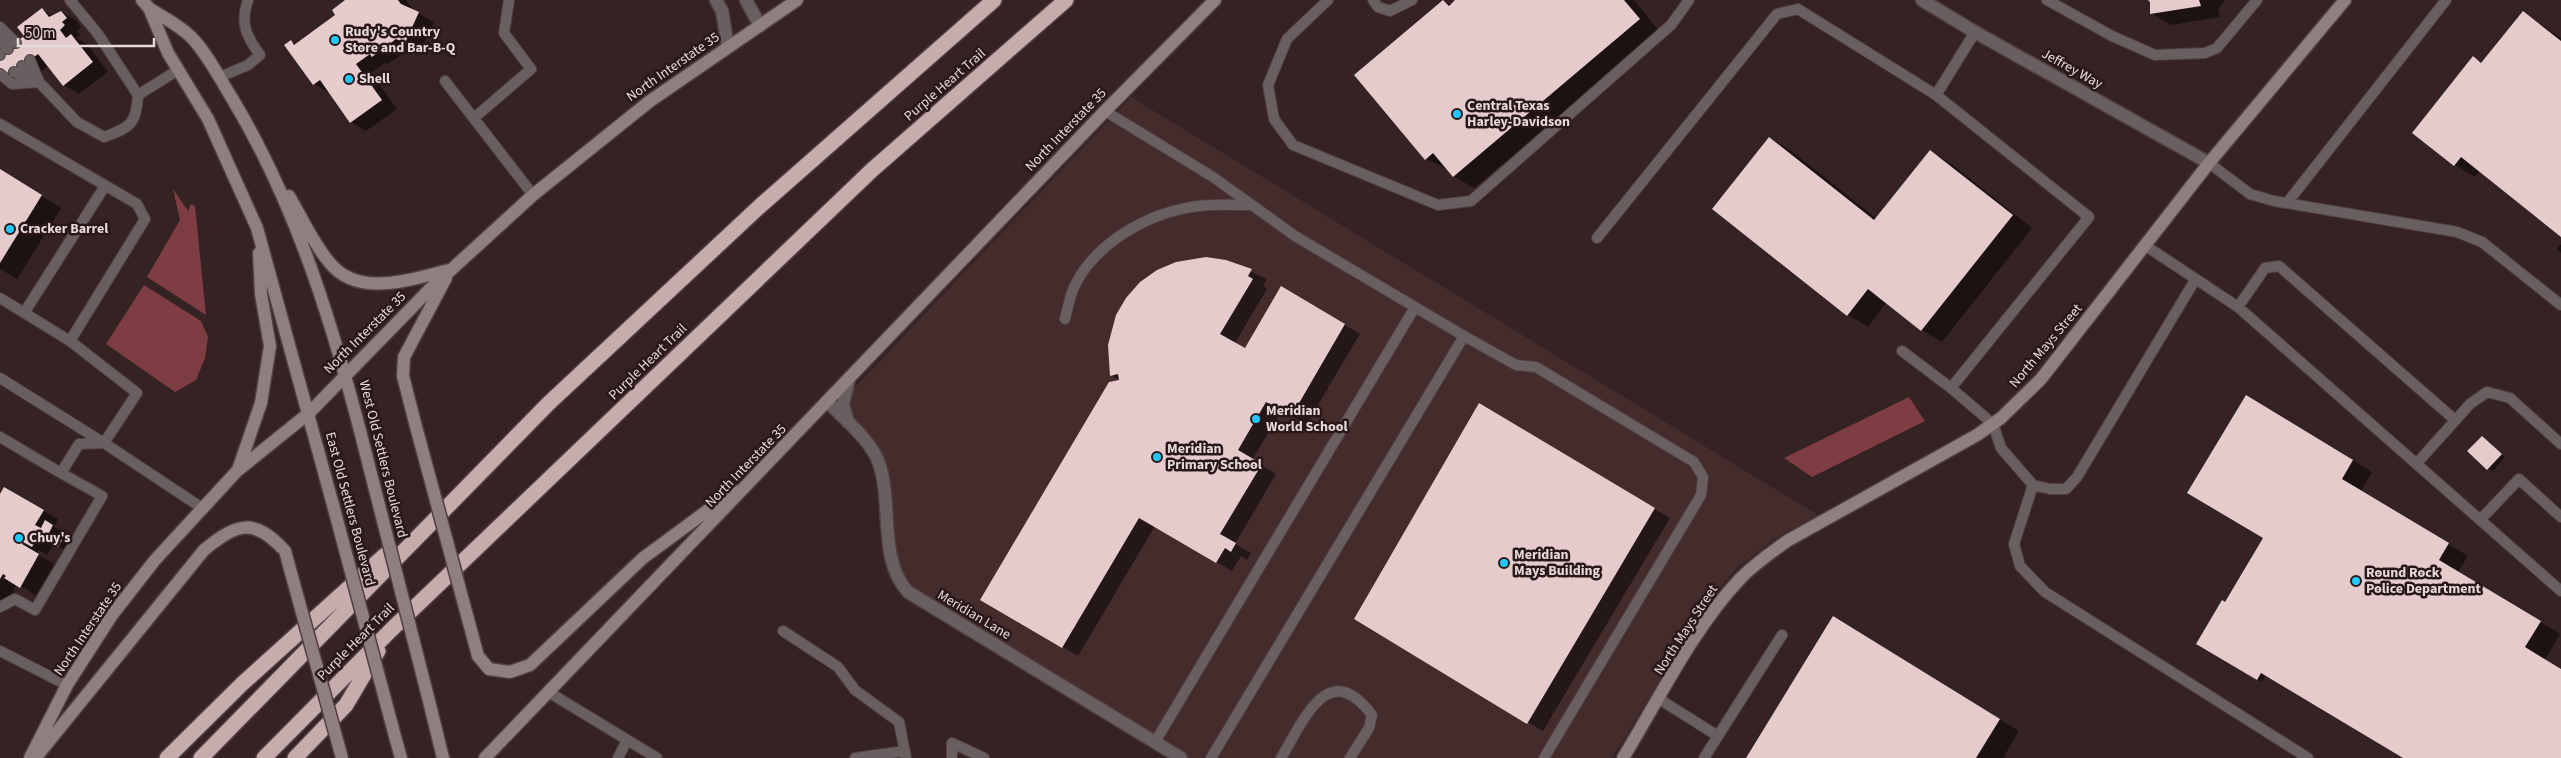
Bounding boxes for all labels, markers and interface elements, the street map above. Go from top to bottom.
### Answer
scale bar [18,15,154,47]
place label: Rudy's Country Store and Bar-B-Q [345,22,456,58]
text: 50 m [25,23,55,44]
street label: North Interstate 35 [622,27,724,107]
marker: Rudy's Country Store and Bar-B-Q [329,34,341,46]
street label: Purple Heart Trail [900,44,990,126]
street label: Jeffrey Way [2038,44,2107,94]
place label: Shell [359,69,390,89]
marker: Shell [343,73,355,85]
street label: North Interstate 35 [1021,84,1111,176]
place label: Central Texas Harley-Davidson [1467,96,1570,132]
marker: Central Texas Harley-Davidson [1451,108,1463,120]
place label: Cracker Barrel [20,219,108,239]
marker: Cracker Barrel [4,223,16,235]
street label: North Interstate 35 [319,287,411,379]
street label: North Mays Street [2005,299,2087,392]
street label: Purple Heart Trail [604,319,692,405]
street label: West Old Settlers Boulevard [354,378,412,540]
place label: Meridian World School [1266,401,1347,437]
marker: Meridian World School [1250,413,1262,425]
street label: North Interstate 35 [701,420,791,512]
street label: East Old Settlers Boulevard [320,430,380,588]
place label: Meridian Primary School [1167,439,1262,475]
marker: Meridian Primary School [1151,451,1163,463]
place label: Chuy's [29,528,71,548]
marker: Chuy's [13,532,25,544]
place label: Meridian Mays Building [1514,545,1601,581]
marker: Meridian Mays Building [1498,557,1510,569]
place label: Round Rock Police Department [2366,563,2481,599]
marker: Round Rock Police Department [2350,575,2362,587]
street label: North Interstate 35 [49,578,127,680]
street label: North Mays Street [1649,581,1723,679]
street label: Meridian Lane [933,585,1015,645]
street label: Purple Heart Trail [313,598,400,685]

